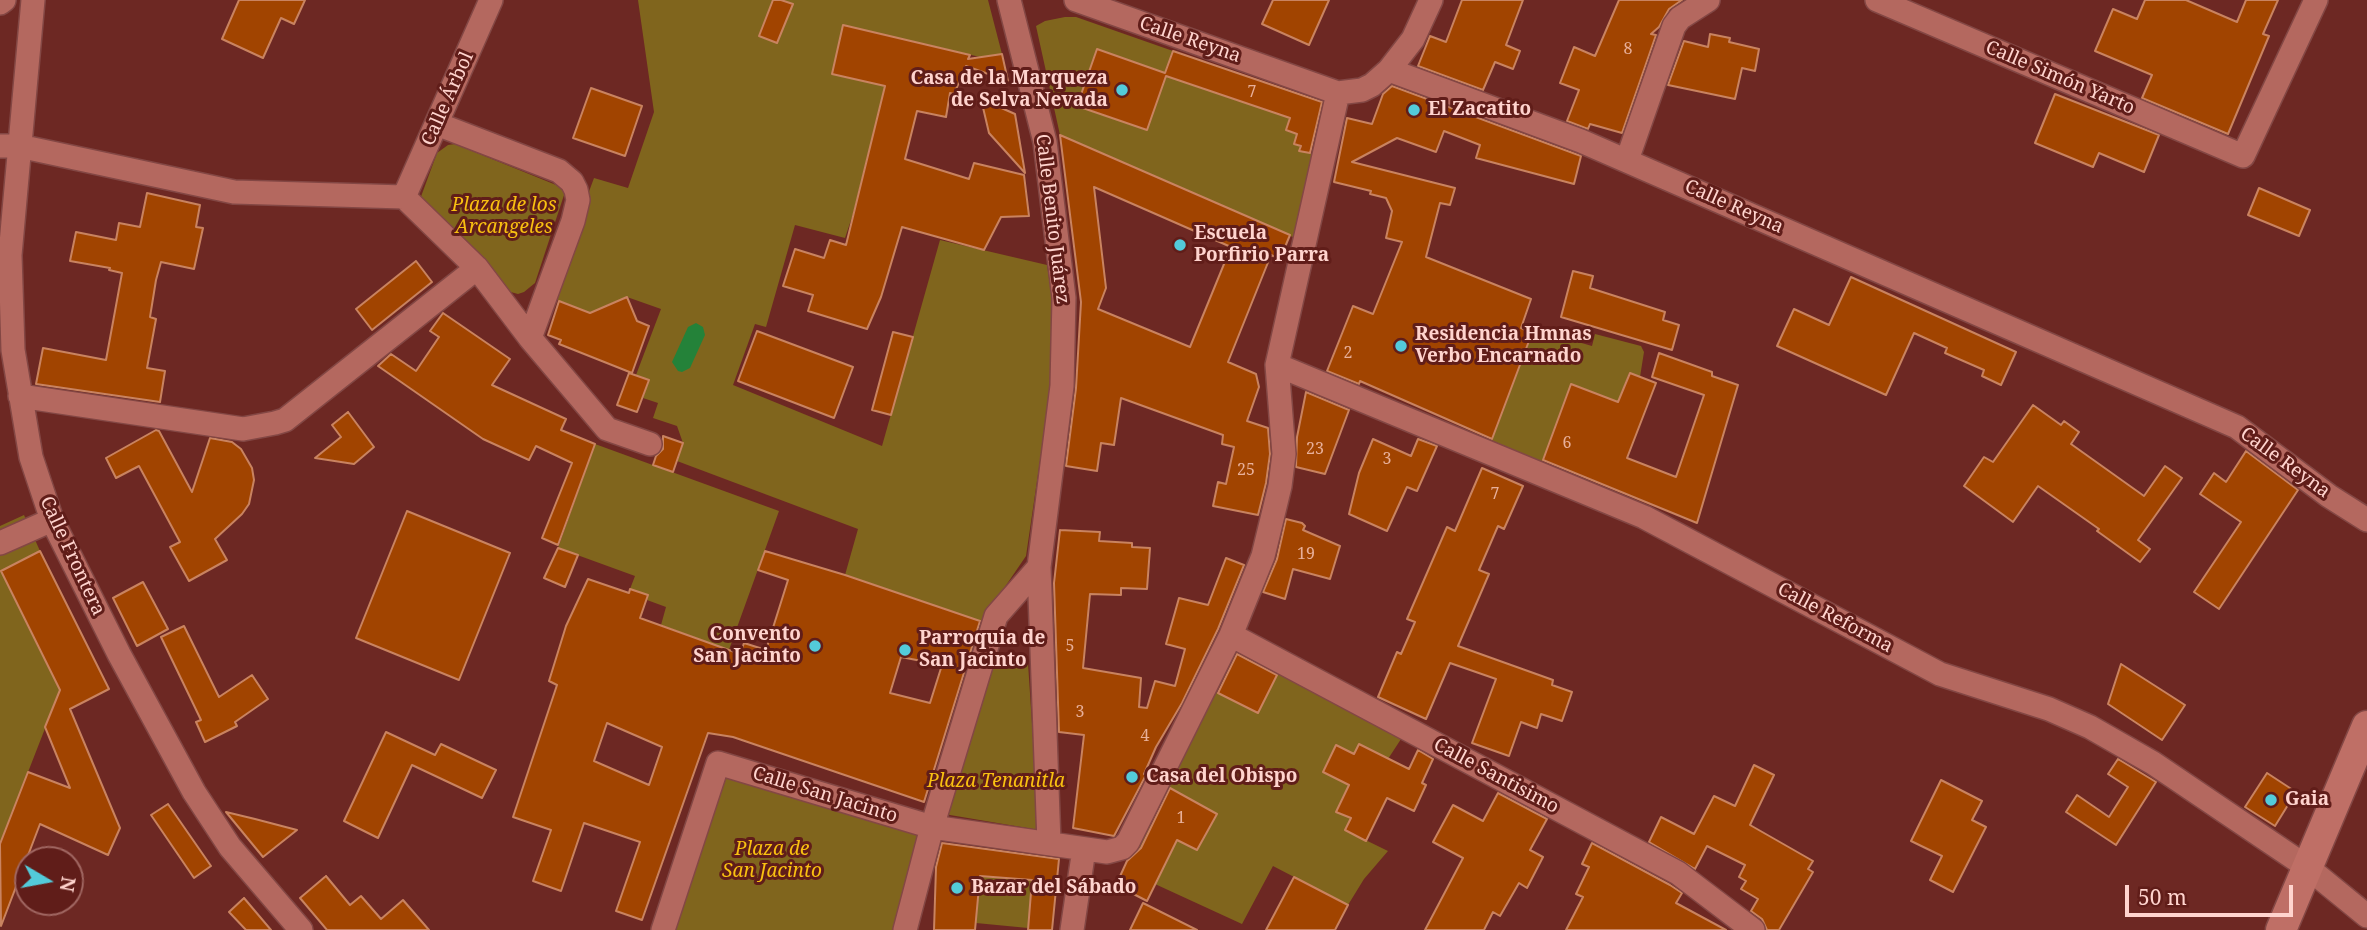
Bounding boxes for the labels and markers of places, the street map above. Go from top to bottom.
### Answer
place label: Casa de la Marqueza de Selva Nevada [911,68,1108,112]
marker: Casa de la Marqueza de Selva Nevada [1114,82,1130,98]
place label: El Zacatito [1428,99,1531,121]
marker: El Zacatito [1406,102,1422,118]
place label: Escuela Porfirio Parra [1194,223,1329,267]
marker: Escuela Porfirio Parra [1172,237,1188,253]
place label: Residencia Hmnas Verbo Encarnado [1415,324,1592,368]
marker: Residencia Hmnas Verbo Encarnado [1393,338,1409,354]
place label: Convento San Jacinto [693,624,801,668]
place label: Parroquia de San Jacinto [919,628,1045,672]
marker: Convento San Jacinto [807,638,823,654]
marker: Parroquia de San Jacinto [897,642,913,658]
place label: Casa del Obispo [1146,766,1297,788]
marker: Casa del Obispo [1124,769,1140,785]
place label: Gaia [2285,789,2329,811]
marker: Gaia [2263,792,2279,808]
place label: Bazar del Sábado [971,877,1136,899]
marker: Bazar del Sábado [949,880,965,896]

